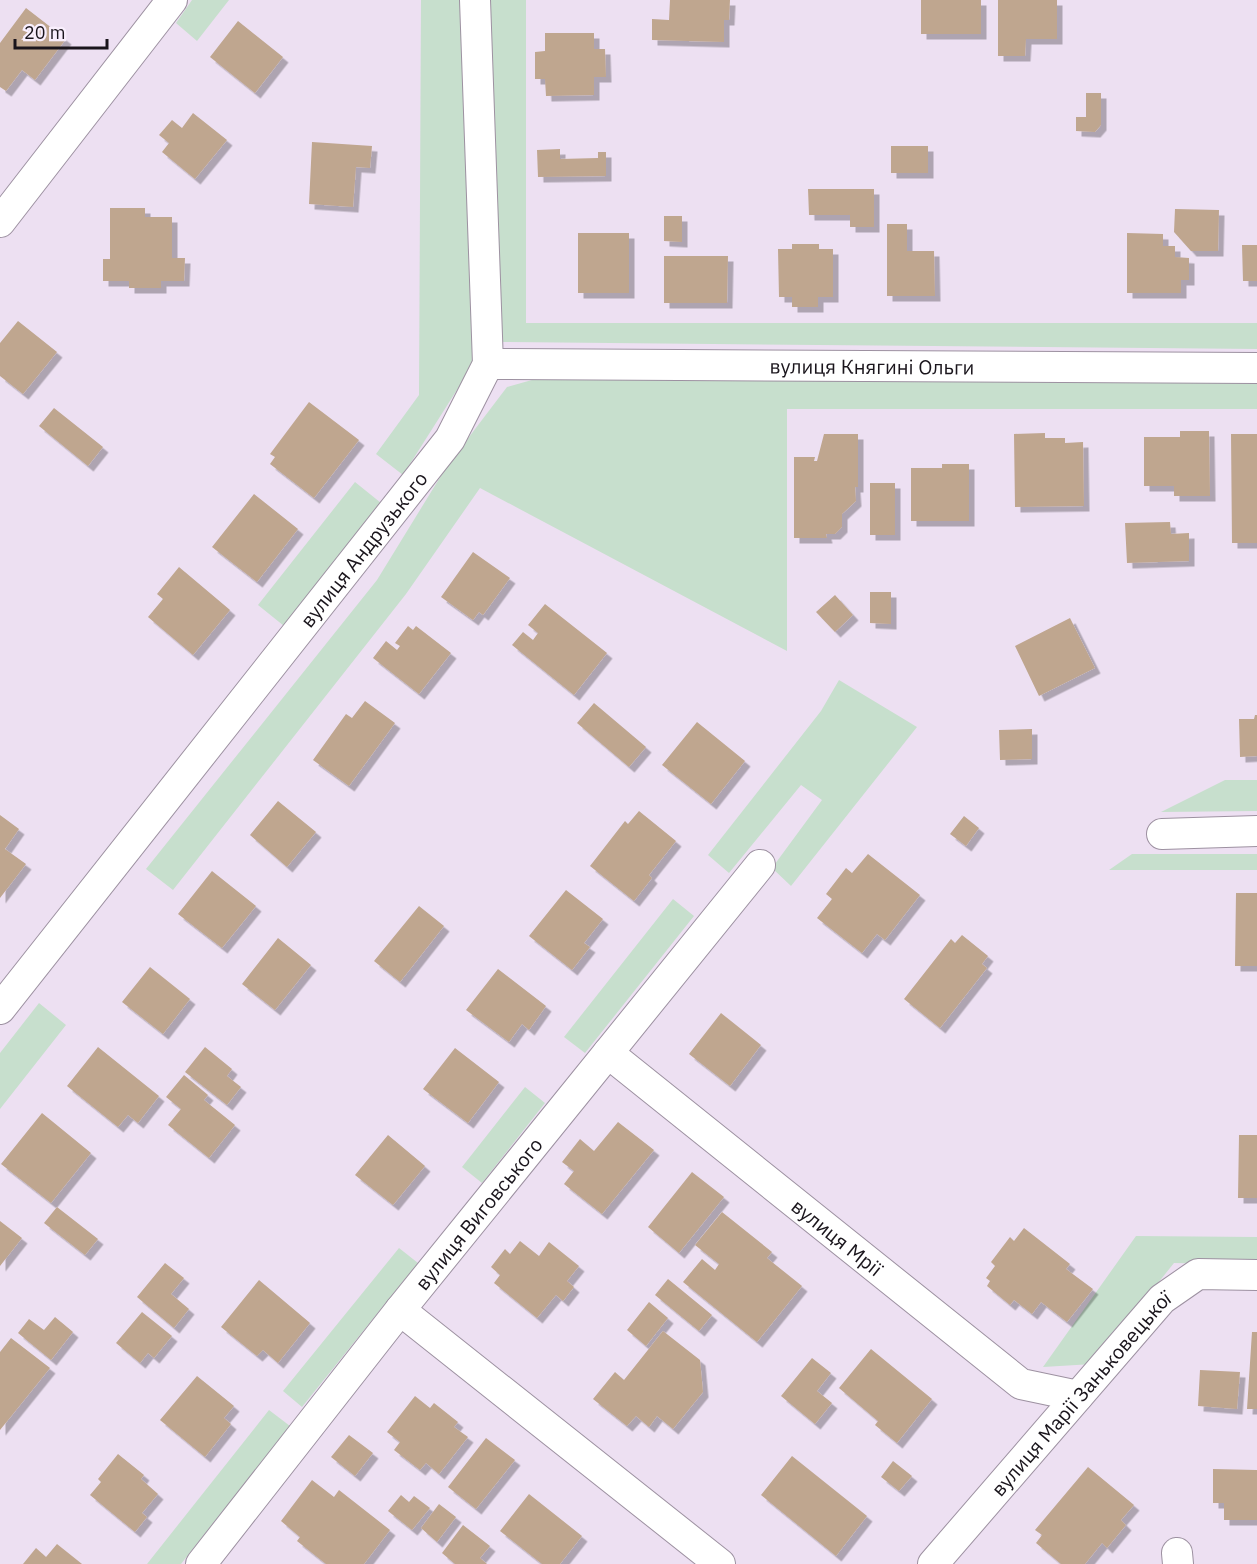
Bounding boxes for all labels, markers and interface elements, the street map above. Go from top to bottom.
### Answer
scale bar [15,12,106,50]
text: 20 m [24,21,66,44]
street label: вулиця Княгині Ольги [770,352,974,380]
street label: вулиця Андрузького [293,466,433,632]
street label: вулиця Виговського [408,1132,548,1295]
street label: вулиця Мрії [786,1192,889,1282]
street label: вулиця Марії Заньковецької [985,1283,1176,1501]

